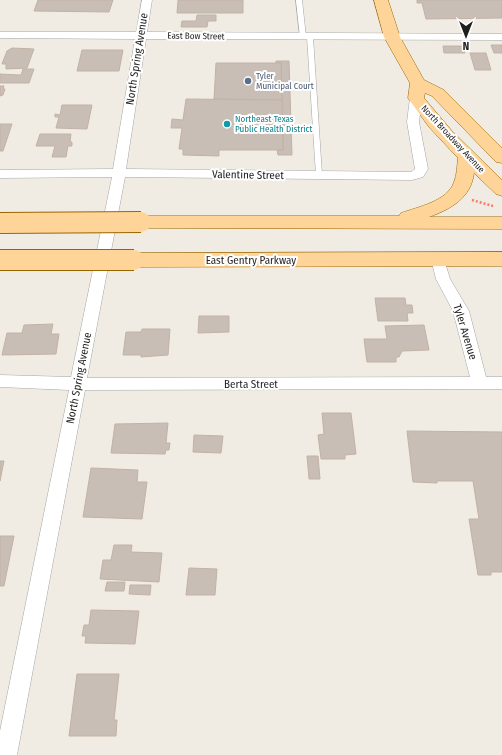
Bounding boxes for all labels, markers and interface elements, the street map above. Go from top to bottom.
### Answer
street label: North Spring Avenue [123,12,151,106]
north arrow [446,16,486,56]
street label: East Bow Street [167,31,225,41]
text: N [463,39,469,52]
place label: Tyler Municipal Court [256,71,314,91]
marker: Tyler Municipal Court [243,76,253,86]
street label: North Broadway Avenue [419,103,487,175]
place label: Northeast Texas Public Health District [235,114,312,134]
marker: Northeast Texas Public Health District [222,119,232,129]
street label: Valentine Street [212,168,284,182]
street label: East Gentry Parkway [206,254,296,267]
street label: Tyler Avenue [450,303,480,361]
street label: North Spring Avenue [64,331,94,425]
street label: Berta Street [224,378,278,391]

